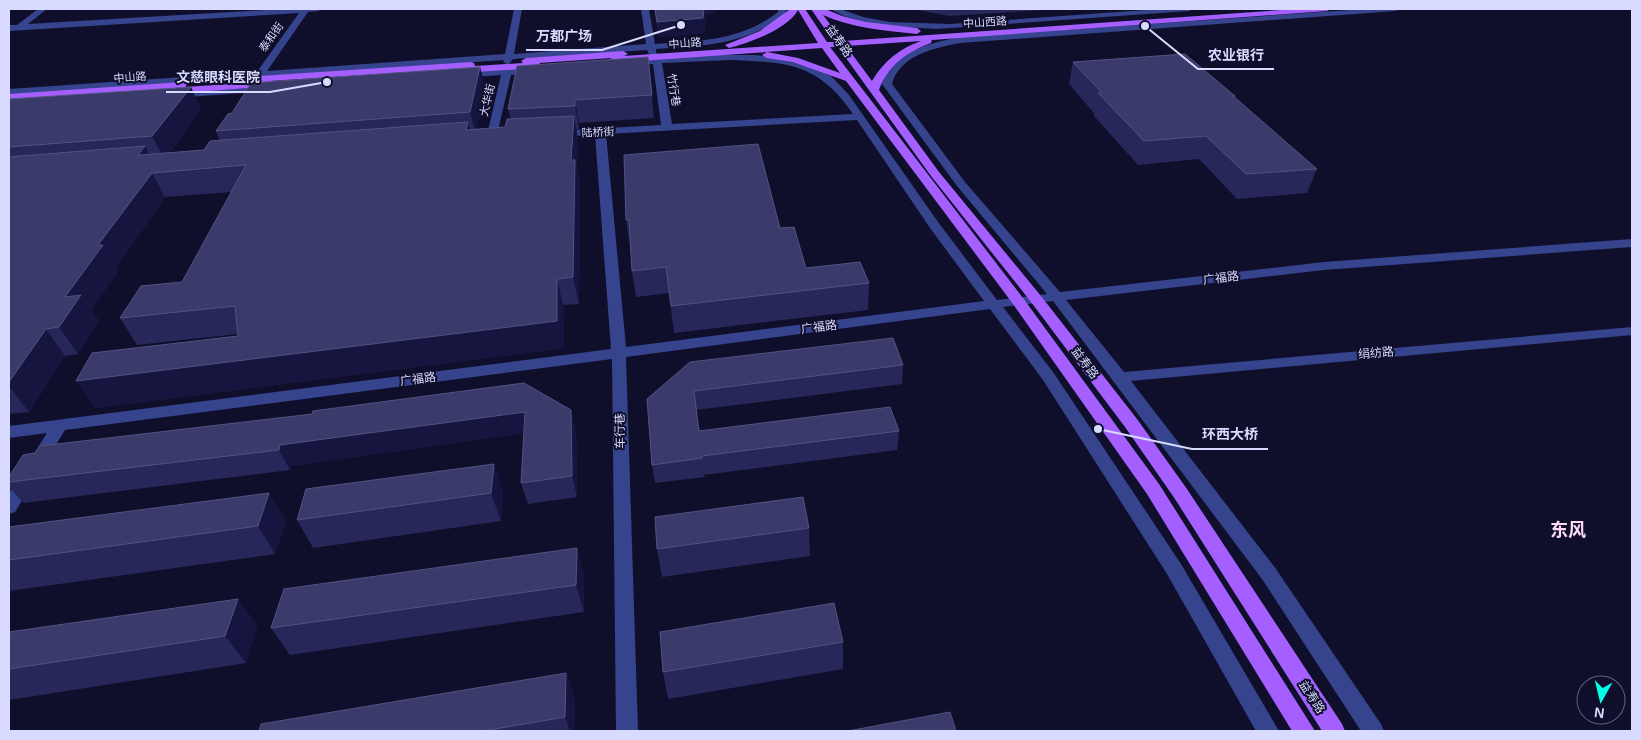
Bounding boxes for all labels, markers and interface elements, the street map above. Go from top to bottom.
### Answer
street label: 中山西路 [963,14,1007,30]
street label: 泰和街 [257,20,285,54]
callout: 万都广场 [526,21,602,50]
street label: 益寿路 [823,22,855,60]
text: 万都广场 [536,28,592,44]
street label: 中山路 [668,36,702,50]
callout: 农业银行 [1198,40,1274,69]
text: 农业银行 [1208,47,1264,63]
callout: 文慈眼科医院 [166,63,270,92]
text: 文慈眼科医院 [176,69,260,85]
street label: 中山路 [113,70,147,84]
street label: 竹行巷 [665,73,683,107]
street label: 大华街 [477,83,497,117]
street label: 陆桥街 [581,125,615,139]
street label: 广福路 [1202,269,1240,287]
street label: 广福路 [800,318,838,336]
street label: 益寿路 [1069,344,1101,382]
street label: 绢纺路 [1357,344,1395,362]
street label: 广福路 [399,370,437,388]
street label: 车行巷 [613,413,627,449]
callout: 环西大桥 [1192,420,1268,449]
text: 环西大桥 [1202,426,1258,442]
district label: 东风 [1550,520,1586,540]
north arrow [1576,675,1626,725]
street label: 益寿路 [1296,678,1328,716]
text: N [1593,704,1605,722]

